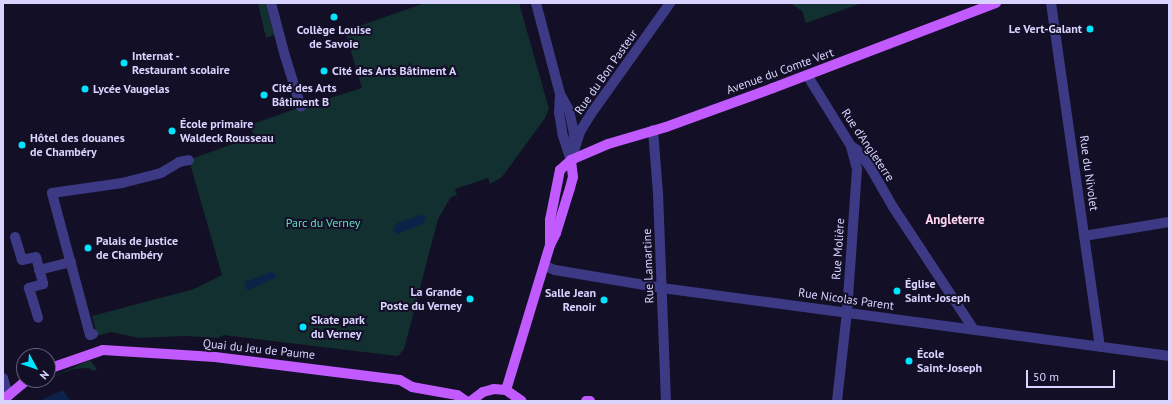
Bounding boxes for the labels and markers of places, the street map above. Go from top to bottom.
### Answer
marker: Collège Louise de Savoie [329,12,339,22]
place label: Le Vert-Galant [1008,22,1082,36]
place label: Collège Louise de Savoie [297,23,371,51]
marker: Le Vert-Galant [1085,24,1095,34]
place label: Internat - Restaurant scolaire [132,49,230,77]
marker: Internat - Restaurant scolaire [119,58,129,68]
place label: Cité des Arts Bâtiment A [332,64,457,78]
marker: Cité des Arts Bâtiment A [319,66,329,76]
place label: Cité des Arts Bâtiment B [272,81,337,109]
place label: Lycée Vaugelas [93,82,170,96]
marker: Lycée Vaugelas [80,84,90,94]
marker: Cité des Arts Bâtiment B [259,90,269,100]
place label: École primaire Waldeck Rousseau [180,117,274,145]
marker: École primaire Waldeck Rousseau [167,126,177,136]
place label: Hôtel des douanes de Chambéry [30,131,125,159]
marker: Hôtel des douanes de Chambéry [17,140,27,150]
place label: Palais de justice de Chambéry [96,234,178,262]
marker: Palais de justice de Chambéry [83,243,93,253]
place label: Église Saint-Joseph [905,277,970,305]
place label: La Grande Poste du Verney [380,285,462,313]
place label: Salle Jean Renoir [545,286,596,314]
marker: Église Saint-Joseph [892,286,902,296]
marker: La Grande Poste du Verney [465,294,475,304]
marker: Salle Jean Renoir [599,295,609,305]
place label: Skate park du Verney [311,313,365,341]
marker: Skate park du Verney [298,322,308,332]
place label: École Saint-Joseph [917,347,982,375]
marker: École Saint-Joseph [904,356,914,366]

